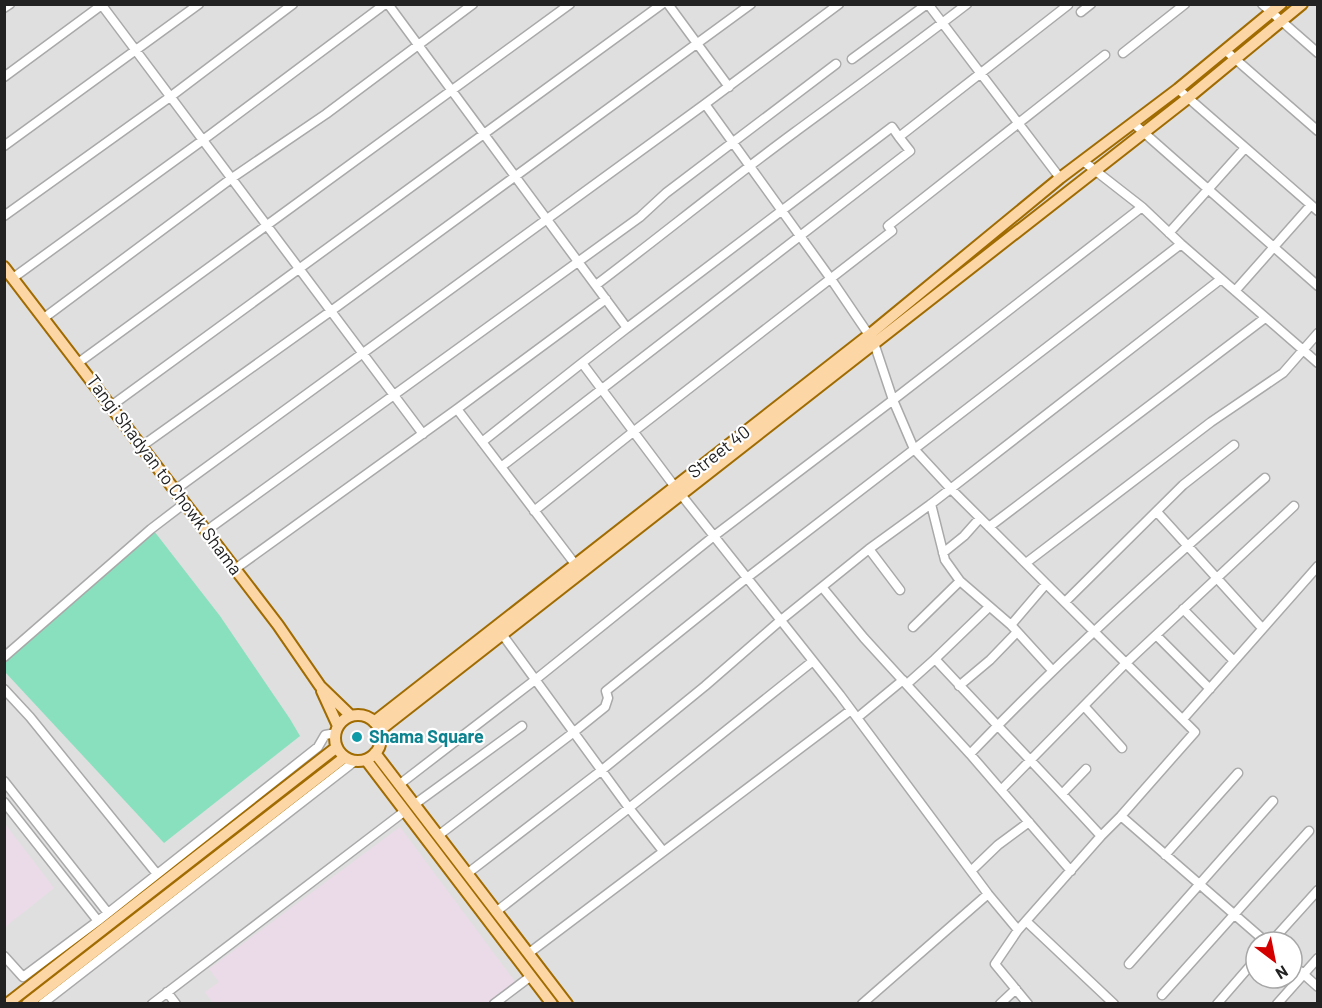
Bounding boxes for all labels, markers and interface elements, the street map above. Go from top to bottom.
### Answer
street label: Tangi Shadyan to Chowk Shama [82,370,247,579]
street label: Street 40 [683,420,754,482]
place label: Shama Square [369,725,484,747]
marker: Shama Square [350,730,364,744]
north arrow [1244,930,1304,990]
text: N [1273,962,1292,984]

